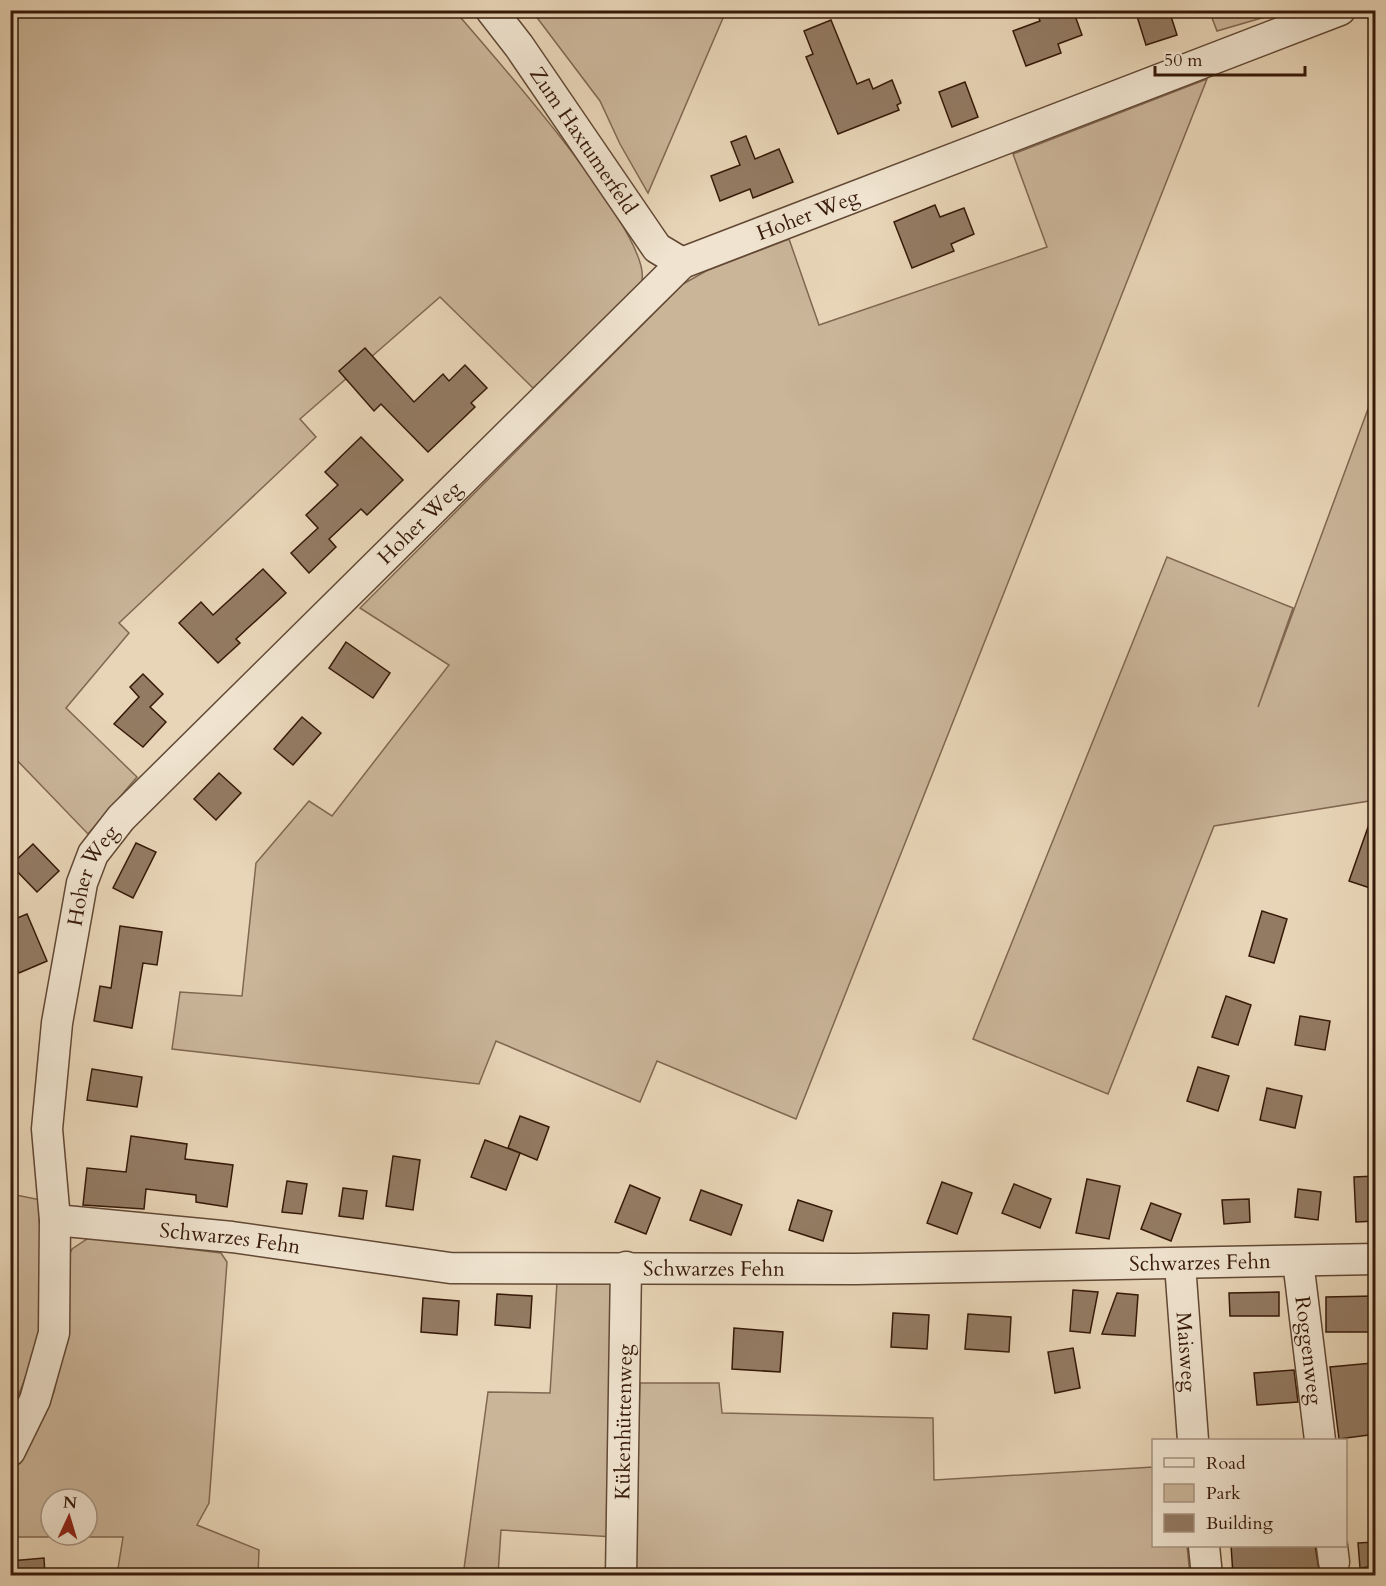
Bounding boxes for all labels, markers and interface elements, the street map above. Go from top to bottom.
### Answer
scale bar [1155,39,1305,77]
text: 50 m [1164,48,1203,73]
street label: Zum Haxtumerfeld [522,61,644,220]
street label: Hoher Weg [752,182,864,248]
street label: Hoher Weg [371,475,469,571]
street label: Hoher Weg [61,819,125,928]
street label: Schwarzes Fehn [158,1216,302,1262]
street label: Schwarzes Fehn [1129,1247,1271,1279]
street label: Schwarzes Fehn [643,1254,785,1284]
street label: Roggenweg [1287,1294,1330,1407]
street label: Maisweg [1169,1311,1203,1393]
street label: Kükenhüttenweg [608,1344,640,1500]
legend [1152,1439,1347,1547]
text: Road [1206,1451,1246,1476]
text: Park [1206,1481,1241,1506]
north arrow [39,1487,99,1547]
text: N [62,1492,78,1514]
text: Building [1206,1511,1274,1536]

